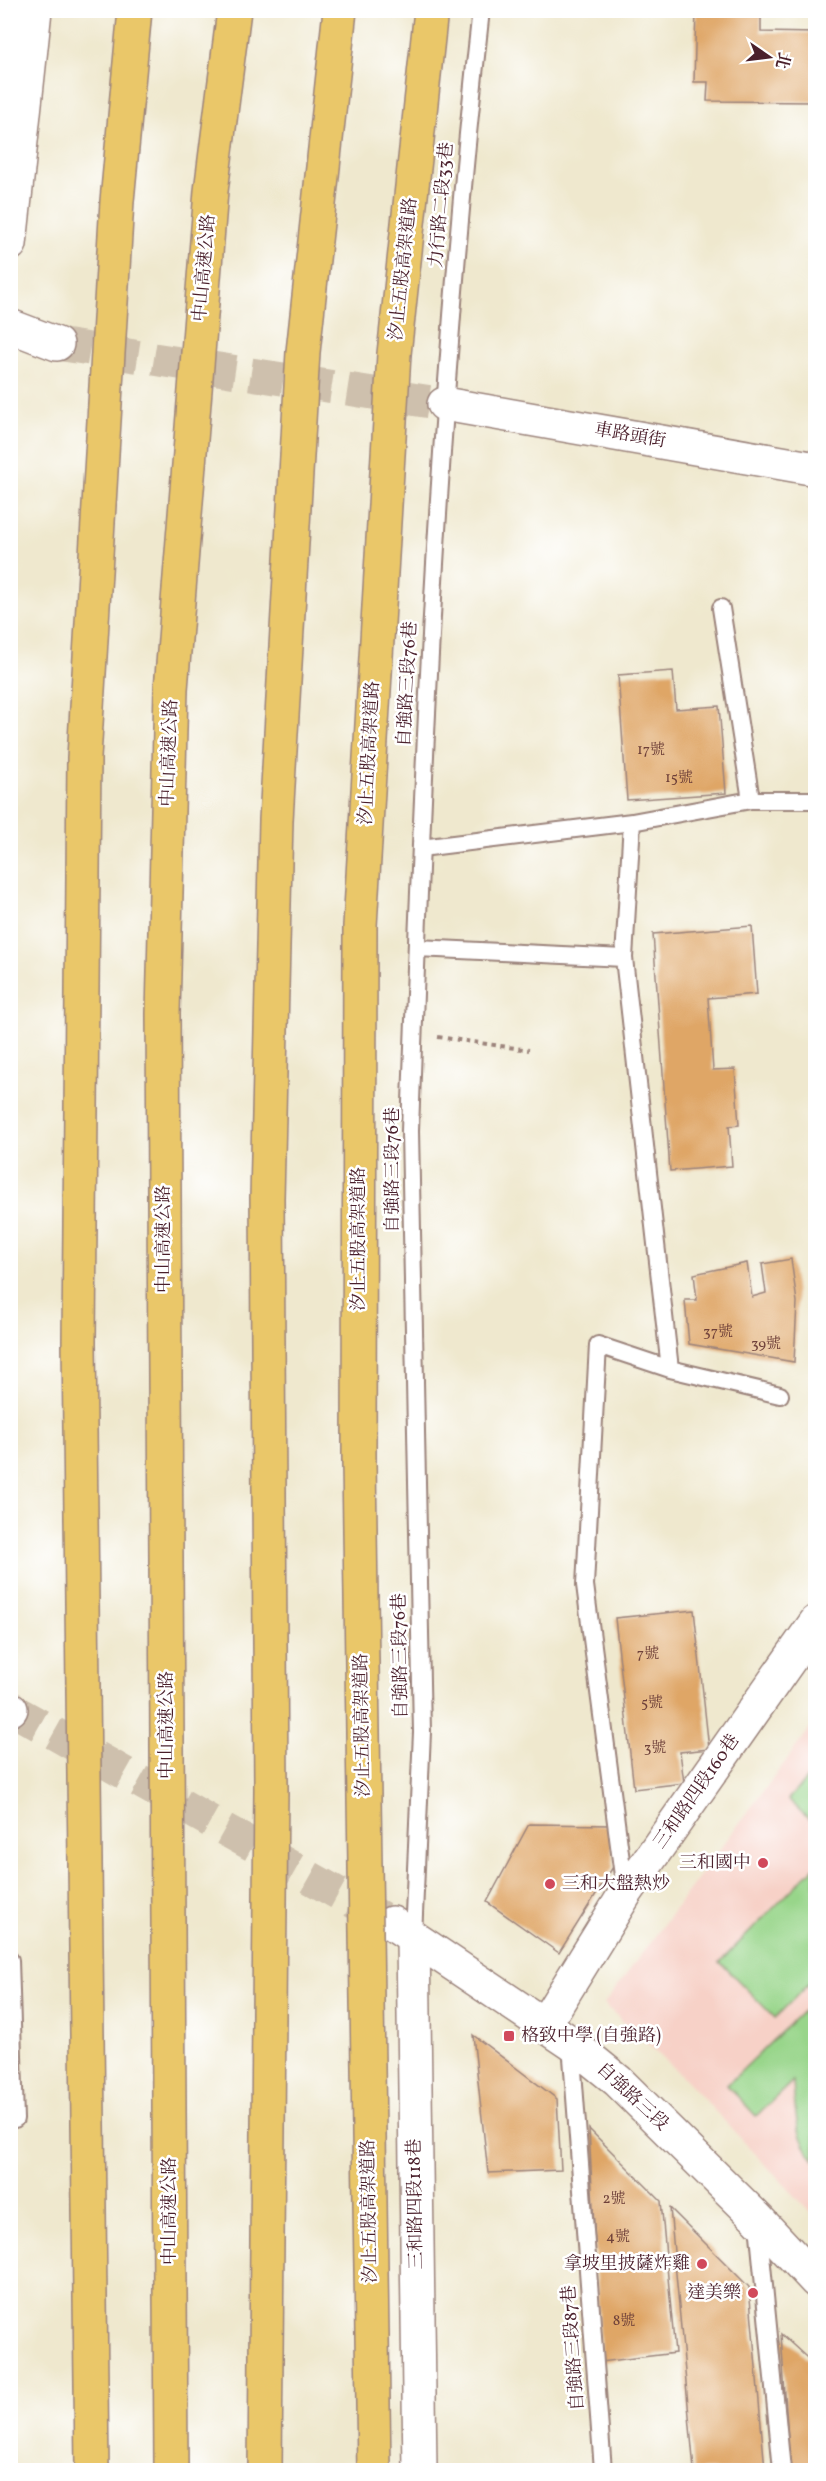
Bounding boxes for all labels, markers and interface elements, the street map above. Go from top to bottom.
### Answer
north arrow [739,27,799,87]
text: 北 [769,50,794,71]
street label: 力行路二段33巷 [424,141,460,269]
street label: 汐止五股高架道路 [384,196,424,342]
street label: 中山高速公路 [188,213,222,323]
street label: 車路頭街 [592,417,668,455]
street label: 自強路三段76巷 [392,621,424,747]
street label: 汐止五股高架道路 [354,680,386,826]
street label: 中山高速公路 [156,699,184,807]
house number: 17號 [637,740,665,761]
house number: 15號 [665,768,693,789]
street label: 自強路三段76巷 [381,1107,406,1233]
street label: 汐止五股高架道路 [347,1167,372,1311]
street label: 中山高速公路 [152,1185,177,1293]
house number: 37號 [703,1322,733,1343]
house number: 39號 [751,1334,781,1355]
street label: 自強路三段76巷 [387,1593,415,1719]
house number: 7號 [637,1644,659,1665]
street label: 汐止五股高架道路 [349,1653,377,1797]
street label: 中山高速公路 [155,1671,180,1779]
house number: 5號 [641,1693,663,1714]
street label: 三和路四段160巷 [648,1730,746,1854]
house number: 3號 [644,1738,666,1759]
place label: 三和國中 [679,1851,751,1876]
marker: 三和國中 [756,1856,770,1870]
place label: 三和大盤熱炒 [562,1872,670,1897]
marker: 三和大盤熱炒 [543,1877,557,1891]
place label: 格致中學 (自強路) [521,2024,661,2049]
marker: 格致中學 (自強路) [502,2029,516,2043]
street label: 自強路三段 [591,2057,673,2137]
street label: 三和路四段118巷 [402,2138,430,2270]
street label: 汐止五股高架道路 [356,2139,384,2283]
street label: 中山高速公路 [158,2157,183,2265]
house number: 2號 [602,2189,626,2210]
house number: 4號 [606,2227,630,2248]
place label: 拿坡里披薩炸雞 [564,2252,690,2277]
marker: 拿坡里披薩炸雞 [695,2257,709,2271]
place label: 達美樂 [687,2281,741,2306]
street label: 自強路三段87巷 [557,2284,591,2412]
marker: 達美樂 [746,2286,760,2300]
house number: 8號 [613,2311,635,2332]

